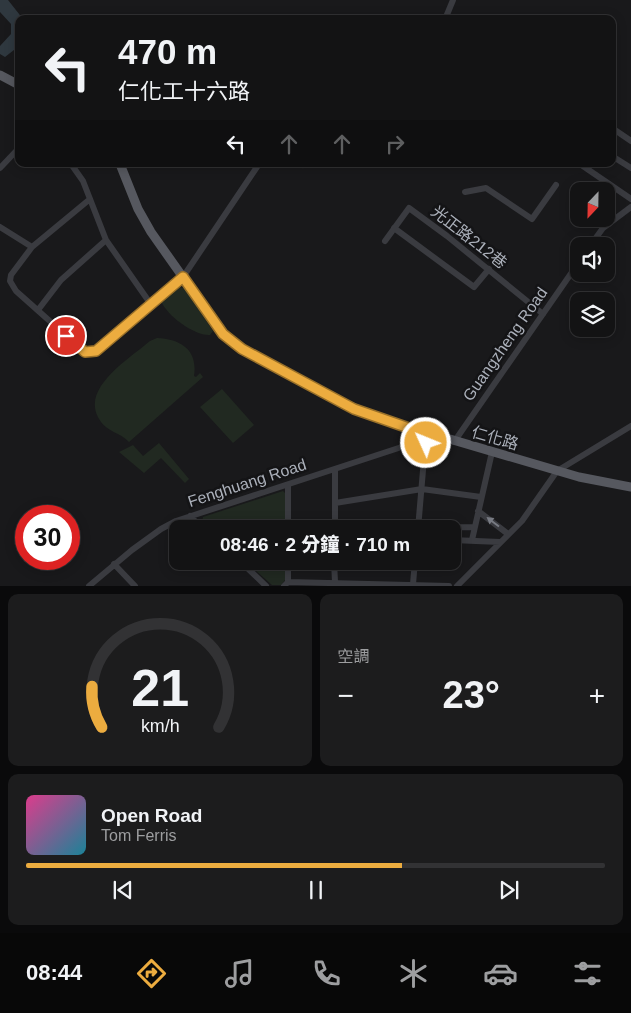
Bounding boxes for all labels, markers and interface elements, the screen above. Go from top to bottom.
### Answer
text: 470 m [118,32,217,71]
icon: left [35,35,100,100]
text: 仁化工十六路 [118,79,250,104]
icon: left [222,130,250,158]
icon: ahead [275,130,303,158]
icon: ahead [328,130,356,158]
icon: right [381,130,409,158]
north arrow [570,182,615,228]
map controls [570,182,615,337]
street label: 光正路212巷 [428,202,510,272]
button: sound [570,237,615,282]
street label: Guangzheng Road [460,284,550,404]
button: layers [570,292,615,337]
pin [45,315,87,357]
icon: arrive [52,322,80,350]
position arrow [399,416,451,468]
street label: 仁化路 [470,423,520,453]
street label: Fenghuang Road [186,456,308,510]
speed limit sign: 30 [15,505,80,570]
one-way arrow [487,517,500,528]
text: 08:46 · 2 分鐘 · 710 m [220,534,410,555]
text: 空調 [338,648,370,665]
text: 21 [131,659,189,717]
text: 23° [443,674,500,716]
text: − [338,680,354,711]
text: + [589,680,605,711]
text: km/h [140,716,179,736]
text: Open Road [101,805,202,826]
text: Tom Ferris [101,827,177,844]
icon: previous [109,876,137,904]
icon: pause [302,876,330,904]
icon: next [495,876,523,904]
icon: directions [134,956,169,991]
icon: music [222,956,257,991]
icon: phone [309,956,344,991]
icon: climate [396,956,431,991]
icon: car [483,956,518,991]
icon: filters [570,956,605,991]
text: 08:44 [26,960,82,985]

